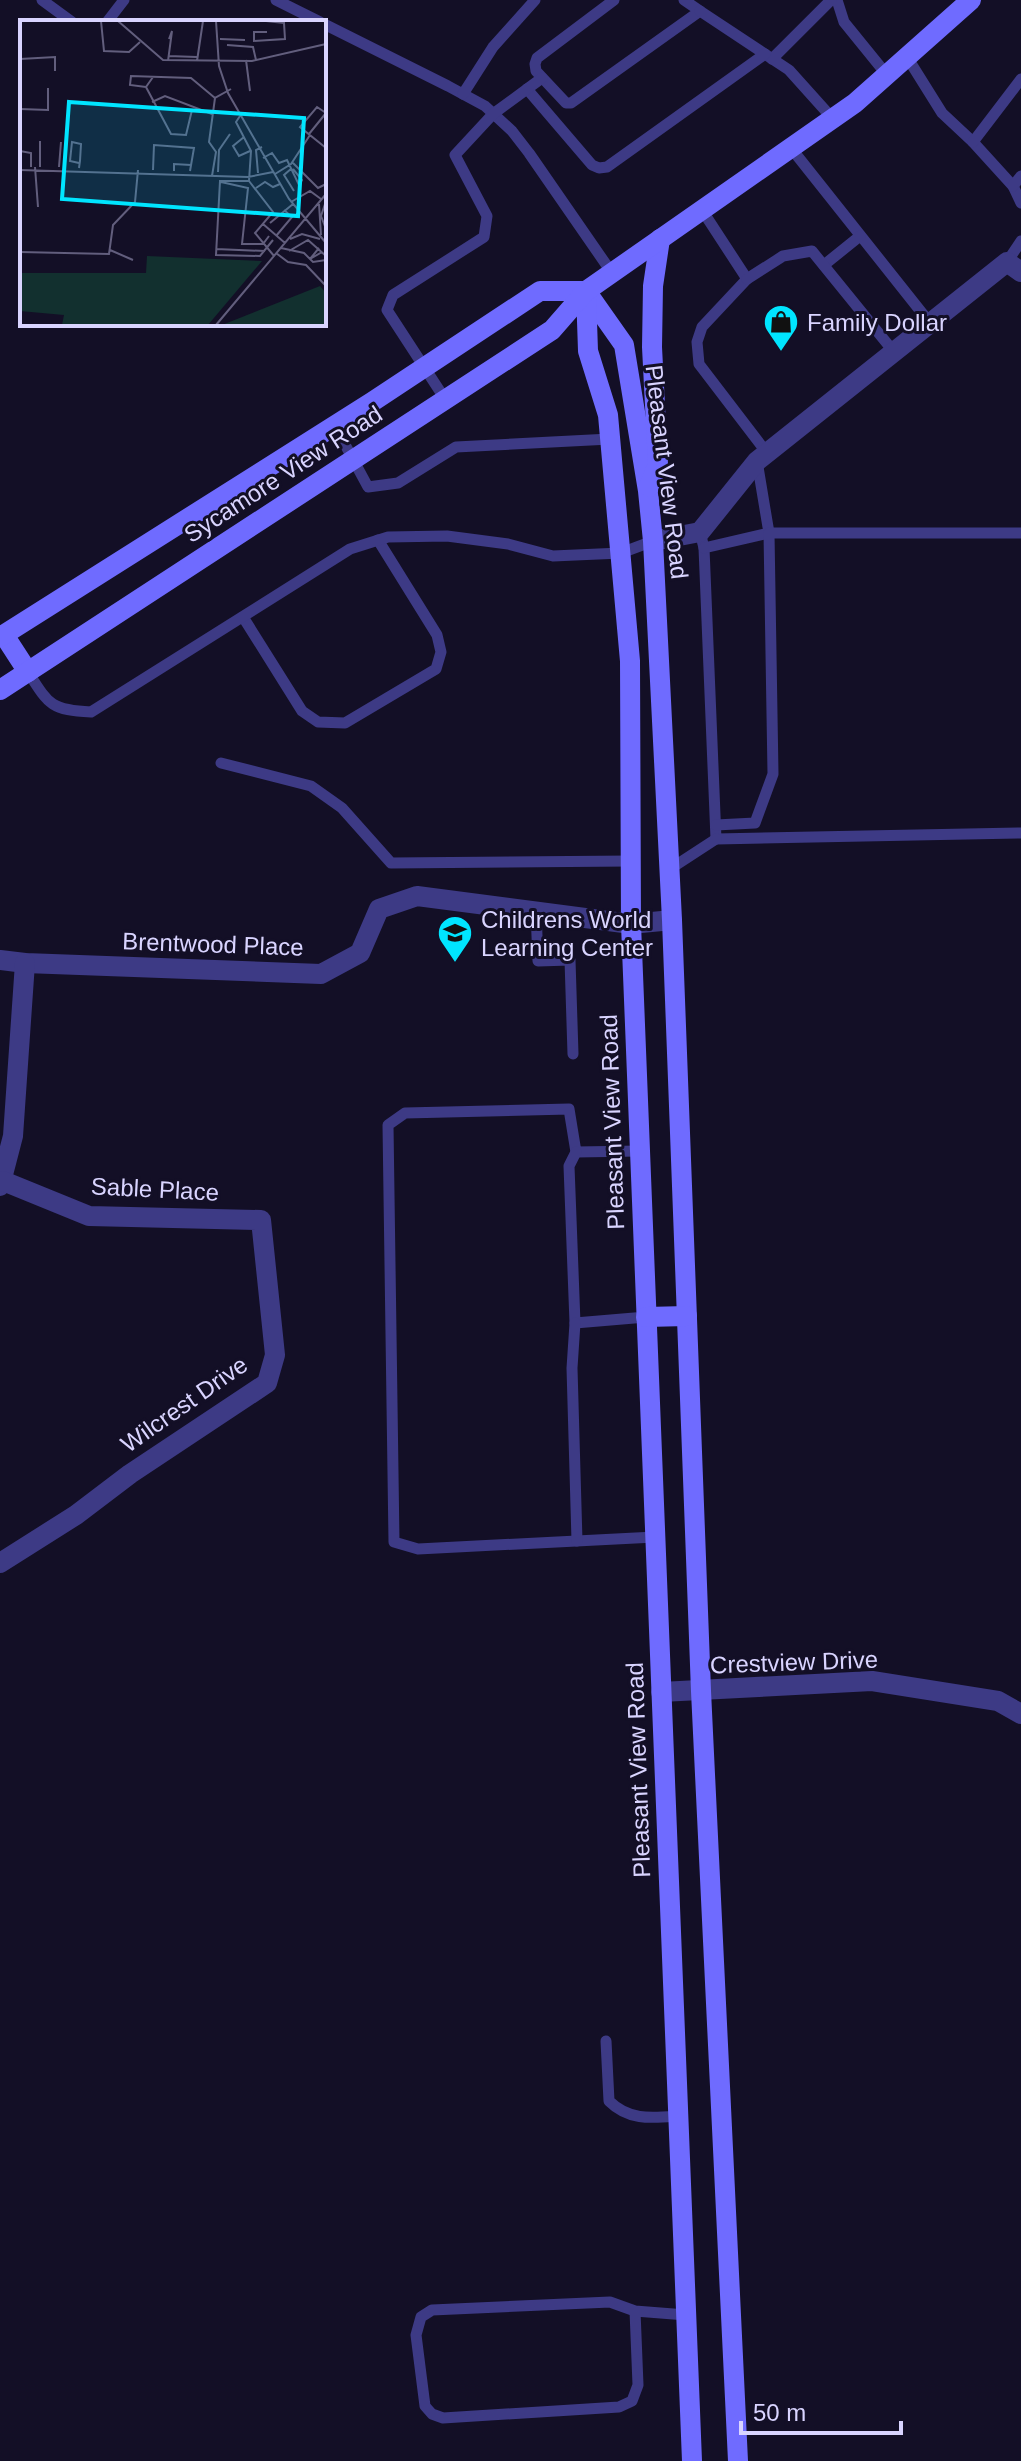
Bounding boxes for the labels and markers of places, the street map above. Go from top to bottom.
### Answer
shop icon: Family Dollar [762,303,800,353]
place label: Family Dollar [807,309,947,336]
place label: Childrens World Learning Center [481,906,653,961]
school or university icon: Childrens World Learning Center [436,914,474,964]

